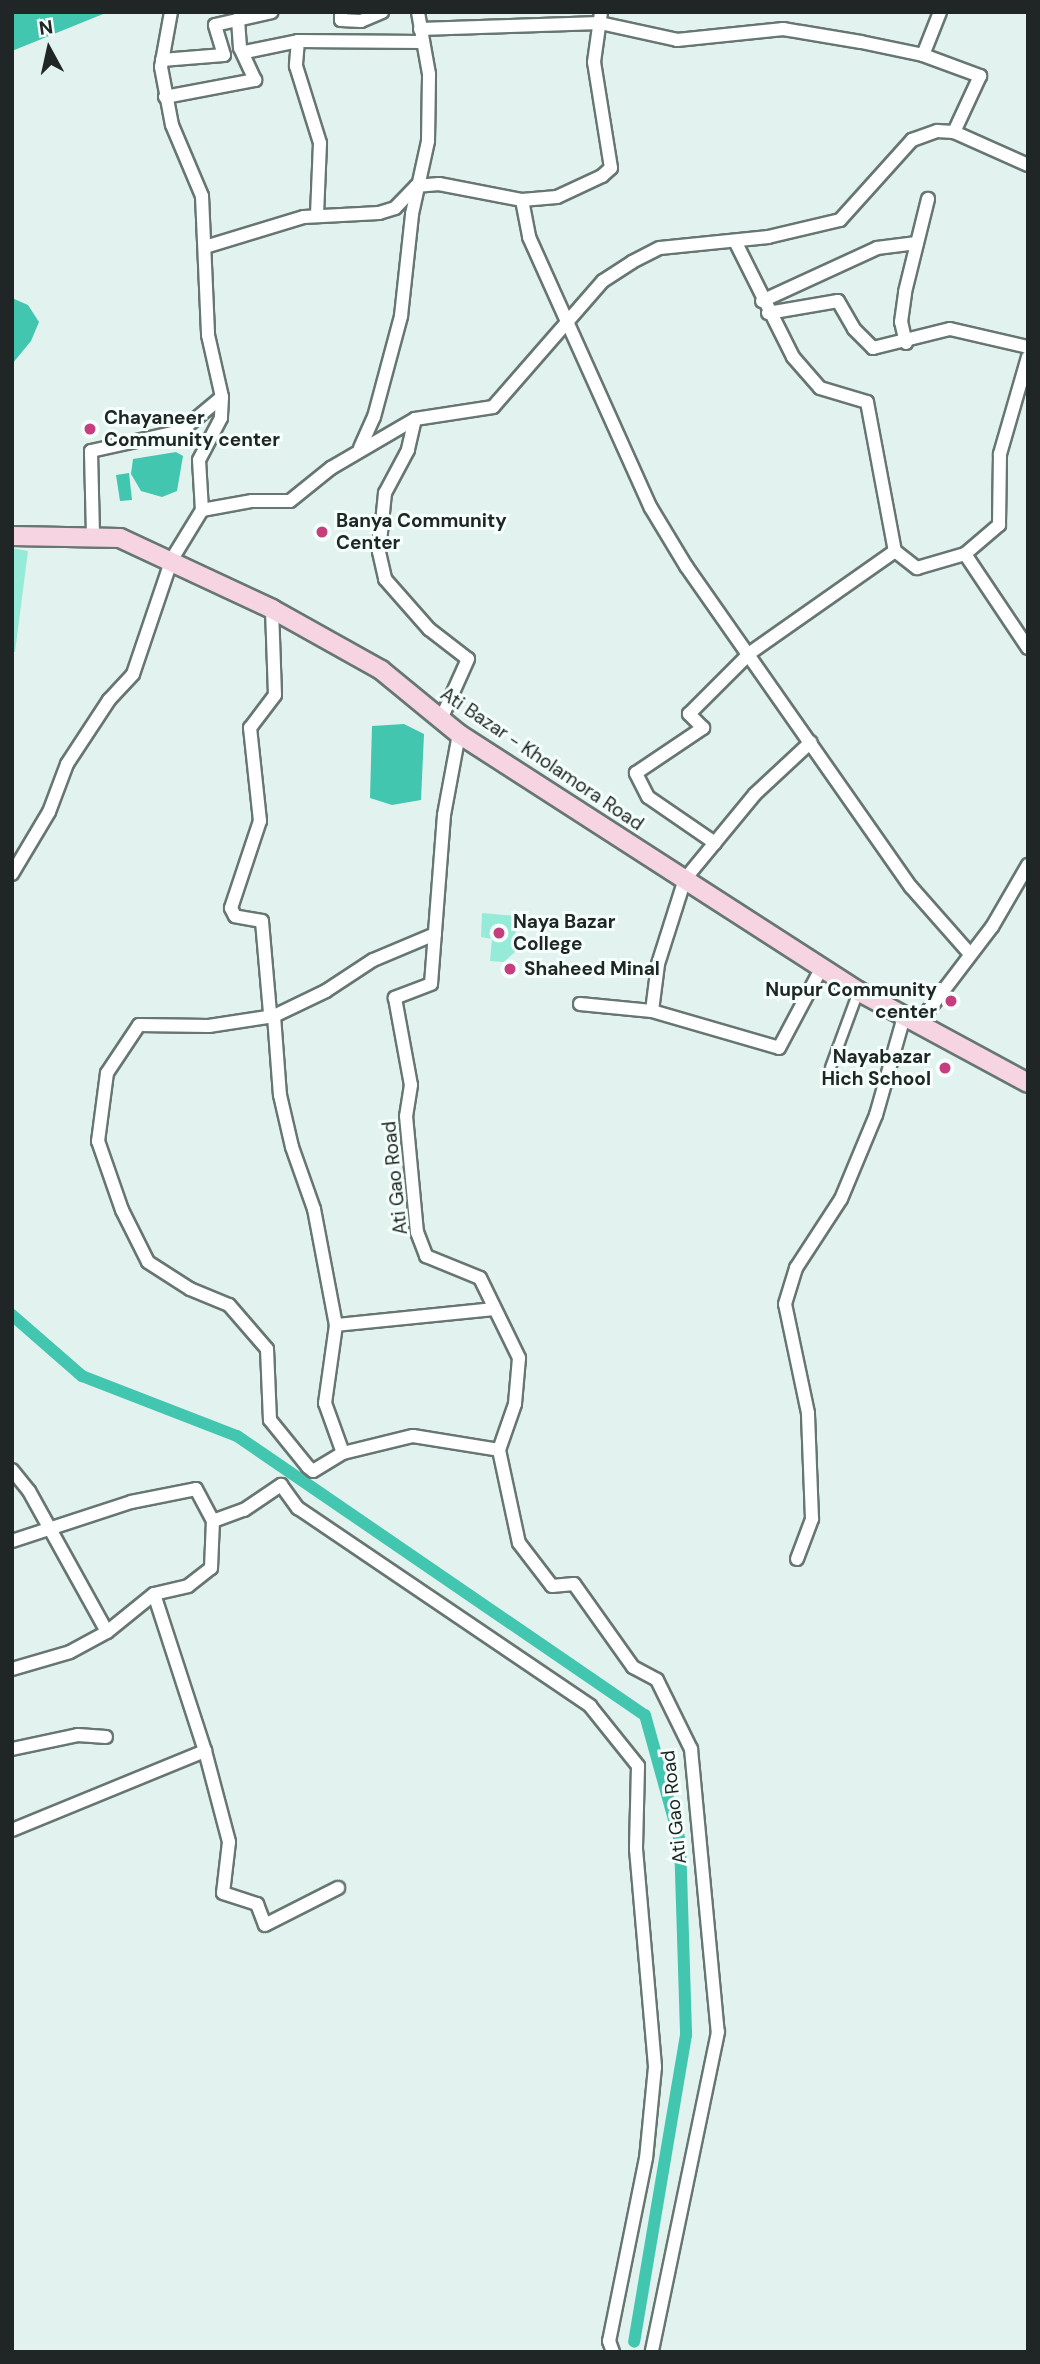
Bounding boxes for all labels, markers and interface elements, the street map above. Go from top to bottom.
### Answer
north arrow [14,14,84,84]
text: N [37,14,55,41]
place label: Chayaneer Community center [104,407,280,451]
marker: Chayaneer Community center [82,421,98,437]
place label: Banya Community Center [336,510,507,554]
marker: Banya Community Center [314,524,330,540]
street label: Ati Bazar - Kholamora Road [436,682,648,836]
place label: Naya Bazar College [513,911,615,955]
marker: Naya Bazar College [491,925,507,941]
place label: Shaheed Minal [524,958,660,980]
marker: Shaheed Minal [502,961,518,977]
place label: Nupur Community center [765,979,937,1023]
marker: Nupur Community center [943,993,959,1009]
place label: Nayabazar Hich School [821,1046,931,1090]
marker: Nayabazar Hich School [937,1060,953,1076]
street label: Ati Gao Road [378,1120,412,1236]
street label: Ati Gao Road [657,1749,691,1865]

